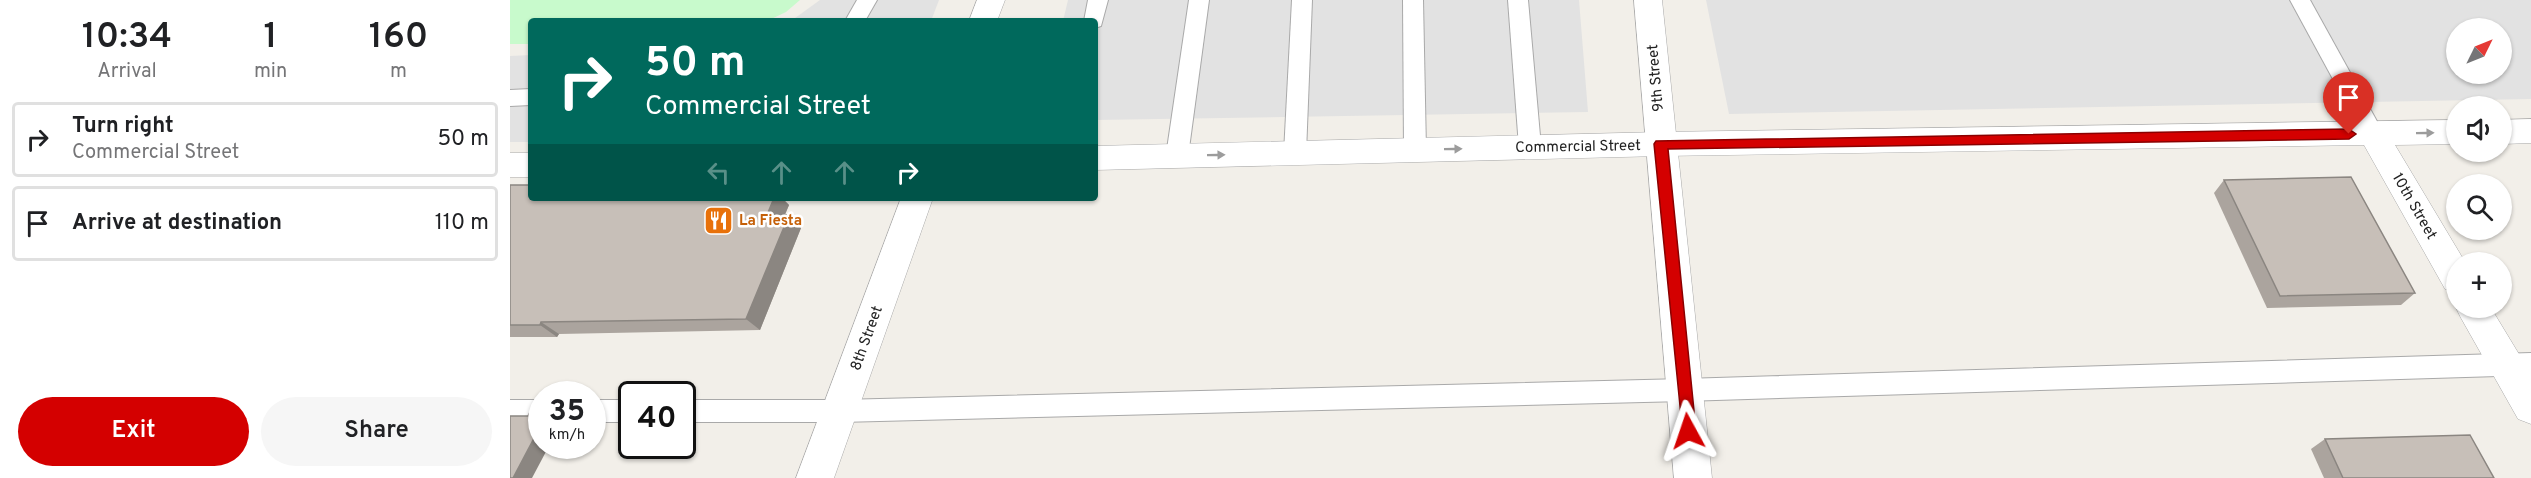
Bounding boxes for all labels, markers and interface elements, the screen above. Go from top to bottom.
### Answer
text: 10:34 [82,15,172,61]
text: 1 [264,15,278,61]
text: 160 [369,15,428,61]
north arrow [2446,18,2512,84]
map controls [2446,18,2512,318]
text: 50 m [645,38,746,91]
icon: right [546,42,624,120]
street label: 9th Street [1644,43,1669,112]
text: Arrival [97,59,157,85]
text: min [254,59,287,85]
text: m [390,59,407,85]
pin [2323,72,2374,134]
icon: arrive [2332,81,2365,114]
text: Commercial Street [645,90,871,124]
button: sound [2446,96,2512,162]
text: Turn right [72,113,174,140]
icon: right [21,123,54,156]
text: 50 m [437,126,489,153]
one-way arrow [2416,128,2435,138]
street label: Commercial Street [1515,137,1641,158]
text: Commercial Street [72,140,239,166]
one-way arrow [1444,144,1463,154]
one-way arrow [1207,150,1226,160]
icon: left [702,156,735,189]
icon: ahead [765,156,798,189]
icon: ahead [828,156,861,189]
icon: right [891,156,924,189]
street label: 10th Street [2387,170,2440,243]
button: search [2446,174,2512,240]
restaurant icon: La Fiesta [702,204,734,236]
icon: arrive [21,207,54,240]
text: Arrive at destination [72,210,282,237]
text: 110 m [435,210,489,237]
place label: La Fiesta [739,212,802,231]
button: + [2446,252,2512,318]
street label: 8th Street [847,304,888,373]
speed limit sign: 40 [618,381,696,459]
text: 35 [549,394,585,431]
button: Exit [18,397,249,466]
button: Share [261,397,492,466]
position arrow [1656,399,1720,463]
text: km/h [549,426,585,445]

